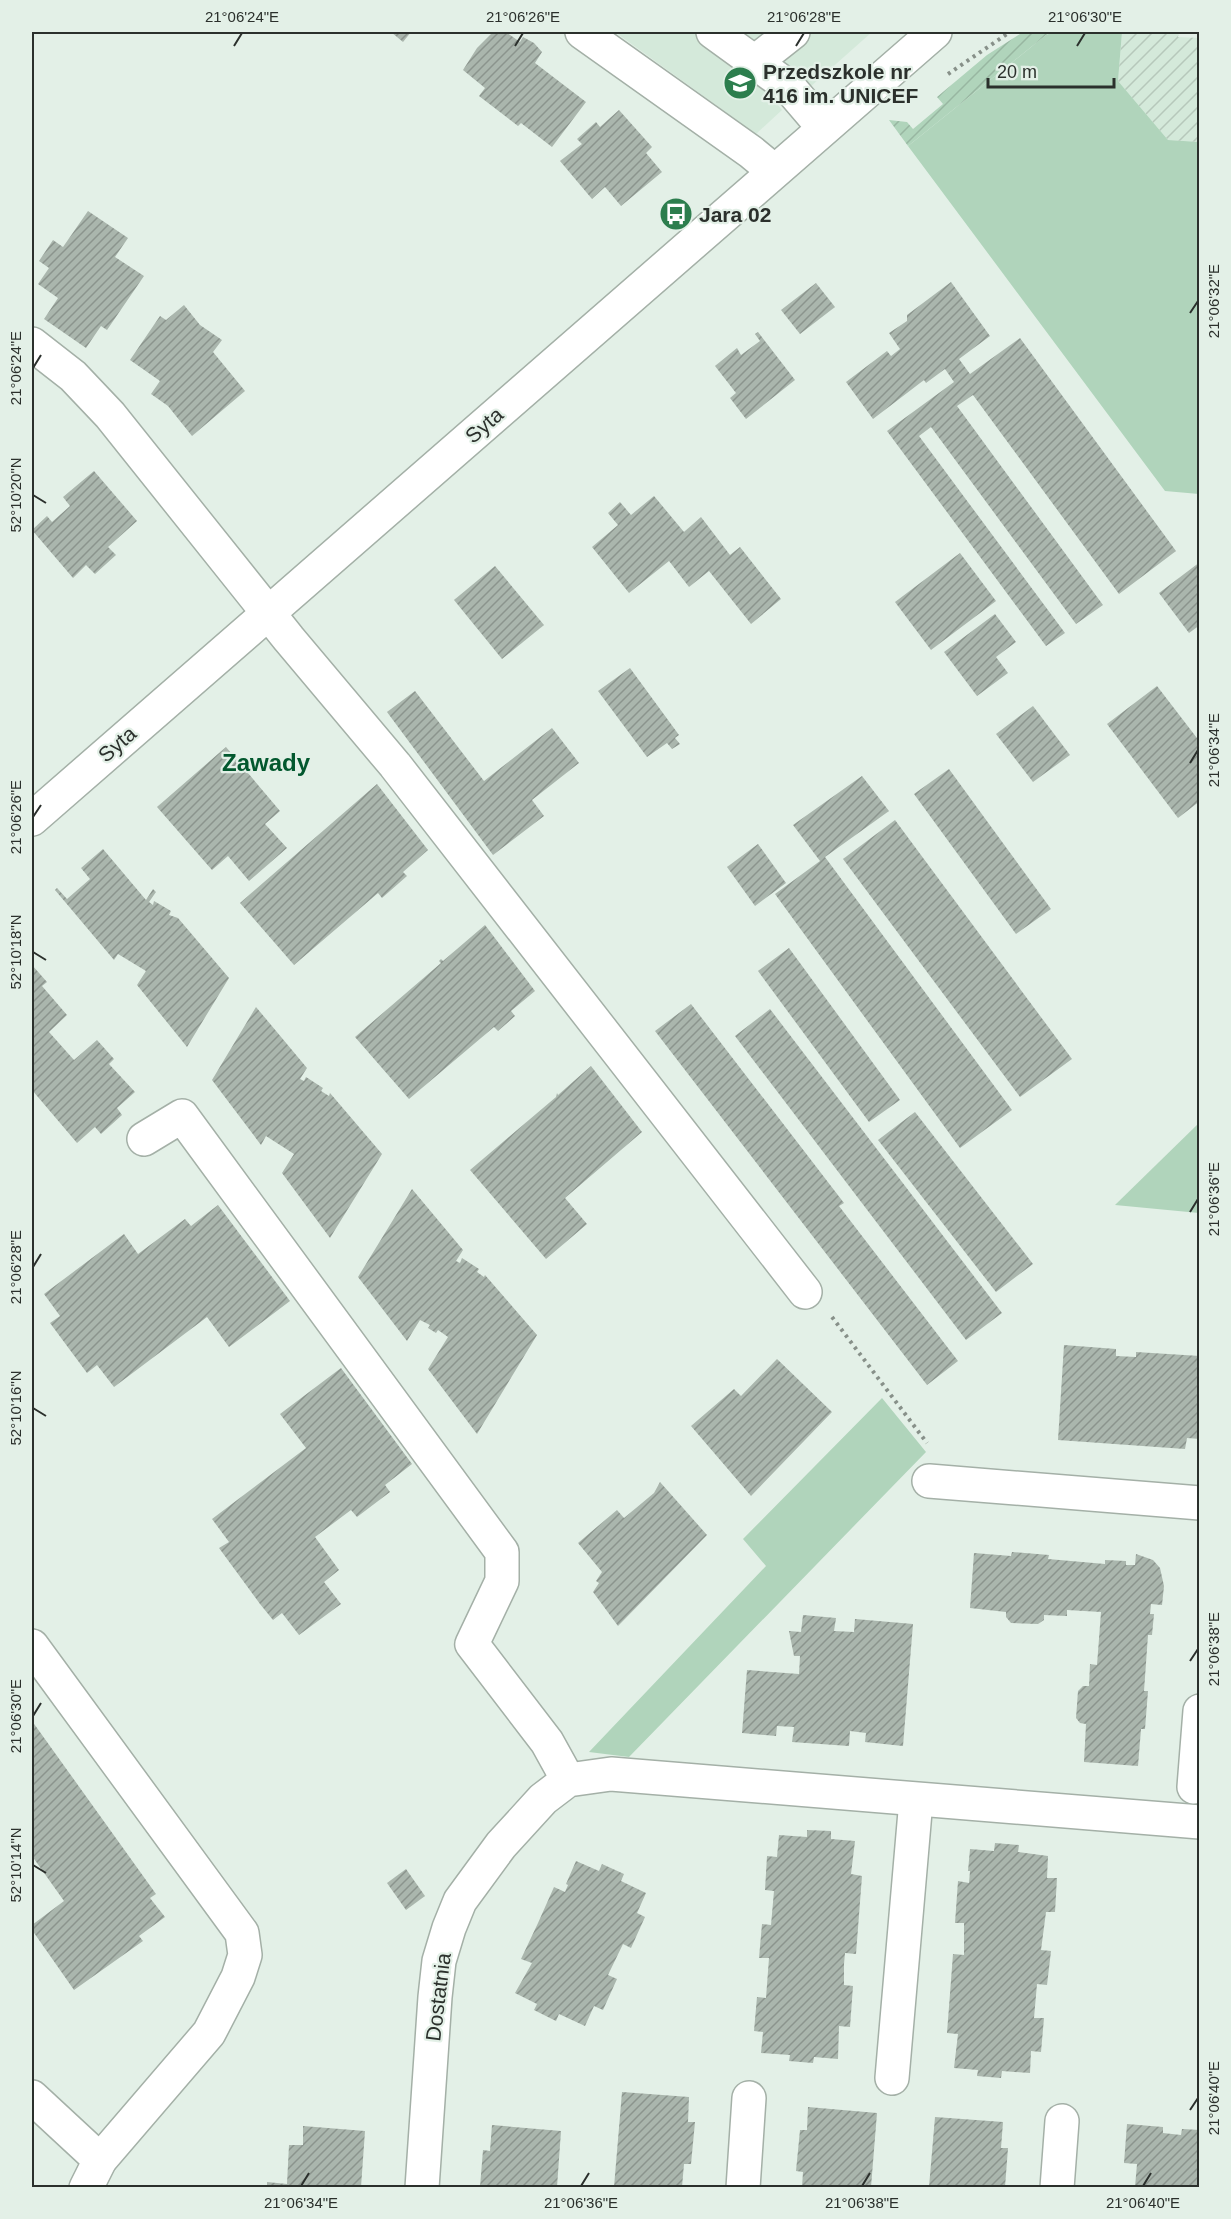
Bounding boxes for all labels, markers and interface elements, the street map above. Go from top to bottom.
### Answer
text: 21°06'24"E [205,8,279,25]
text: 21°06'26"E [486,8,560,25]
text: 21°06'28"E [767,8,841,25]
text: 21°06'30"E [1048,8,1122,25]
scale bar [988,51,1114,89]
place label: Przedszkole nr 416 im. UNICEF [763,60,918,107]
text: 20 m [997,62,1037,82]
school or university icon: Przedszkole nr 416 im. UNICEF [722,65,758,101]
bus stop icon: Jara 02 [658,196,694,232]
place label: Jara 02 [699,203,771,226]
text: 21°06'32"E [1205,264,1222,338]
text: 21°06'24"E [7,331,24,405]
street label: Syta [461,402,508,447]
text: 52°10'20"N [7,457,24,533]
text: 21°06'34"E [1205,713,1222,787]
street label: Syta [94,721,141,766]
district label: Zawady [222,749,311,776]
text: 21°06'26"E [7,780,24,854]
text: 52°10'18"N [7,914,24,990]
text: 21°06'36"E [1205,1162,1222,1236]
text: 21°06'28"E [7,1230,24,1304]
text: 52°10'16"N [7,1370,24,1446]
text: 21°06'38"E [1205,1612,1222,1686]
text: 21°06'30"E [7,1679,24,1753]
text: 52°10'14"N [7,1827,24,1903]
street label: Dostatnia [421,1951,455,2042]
text: 21°06'40"E [1205,2061,1222,2135]
text: 21°06'34"E [264,2194,338,2211]
text: 21°06'36"E [544,2194,618,2211]
text: 21°06'38"E [825,2194,899,2211]
text: 21°06'40"E [1106,2194,1180,2211]

